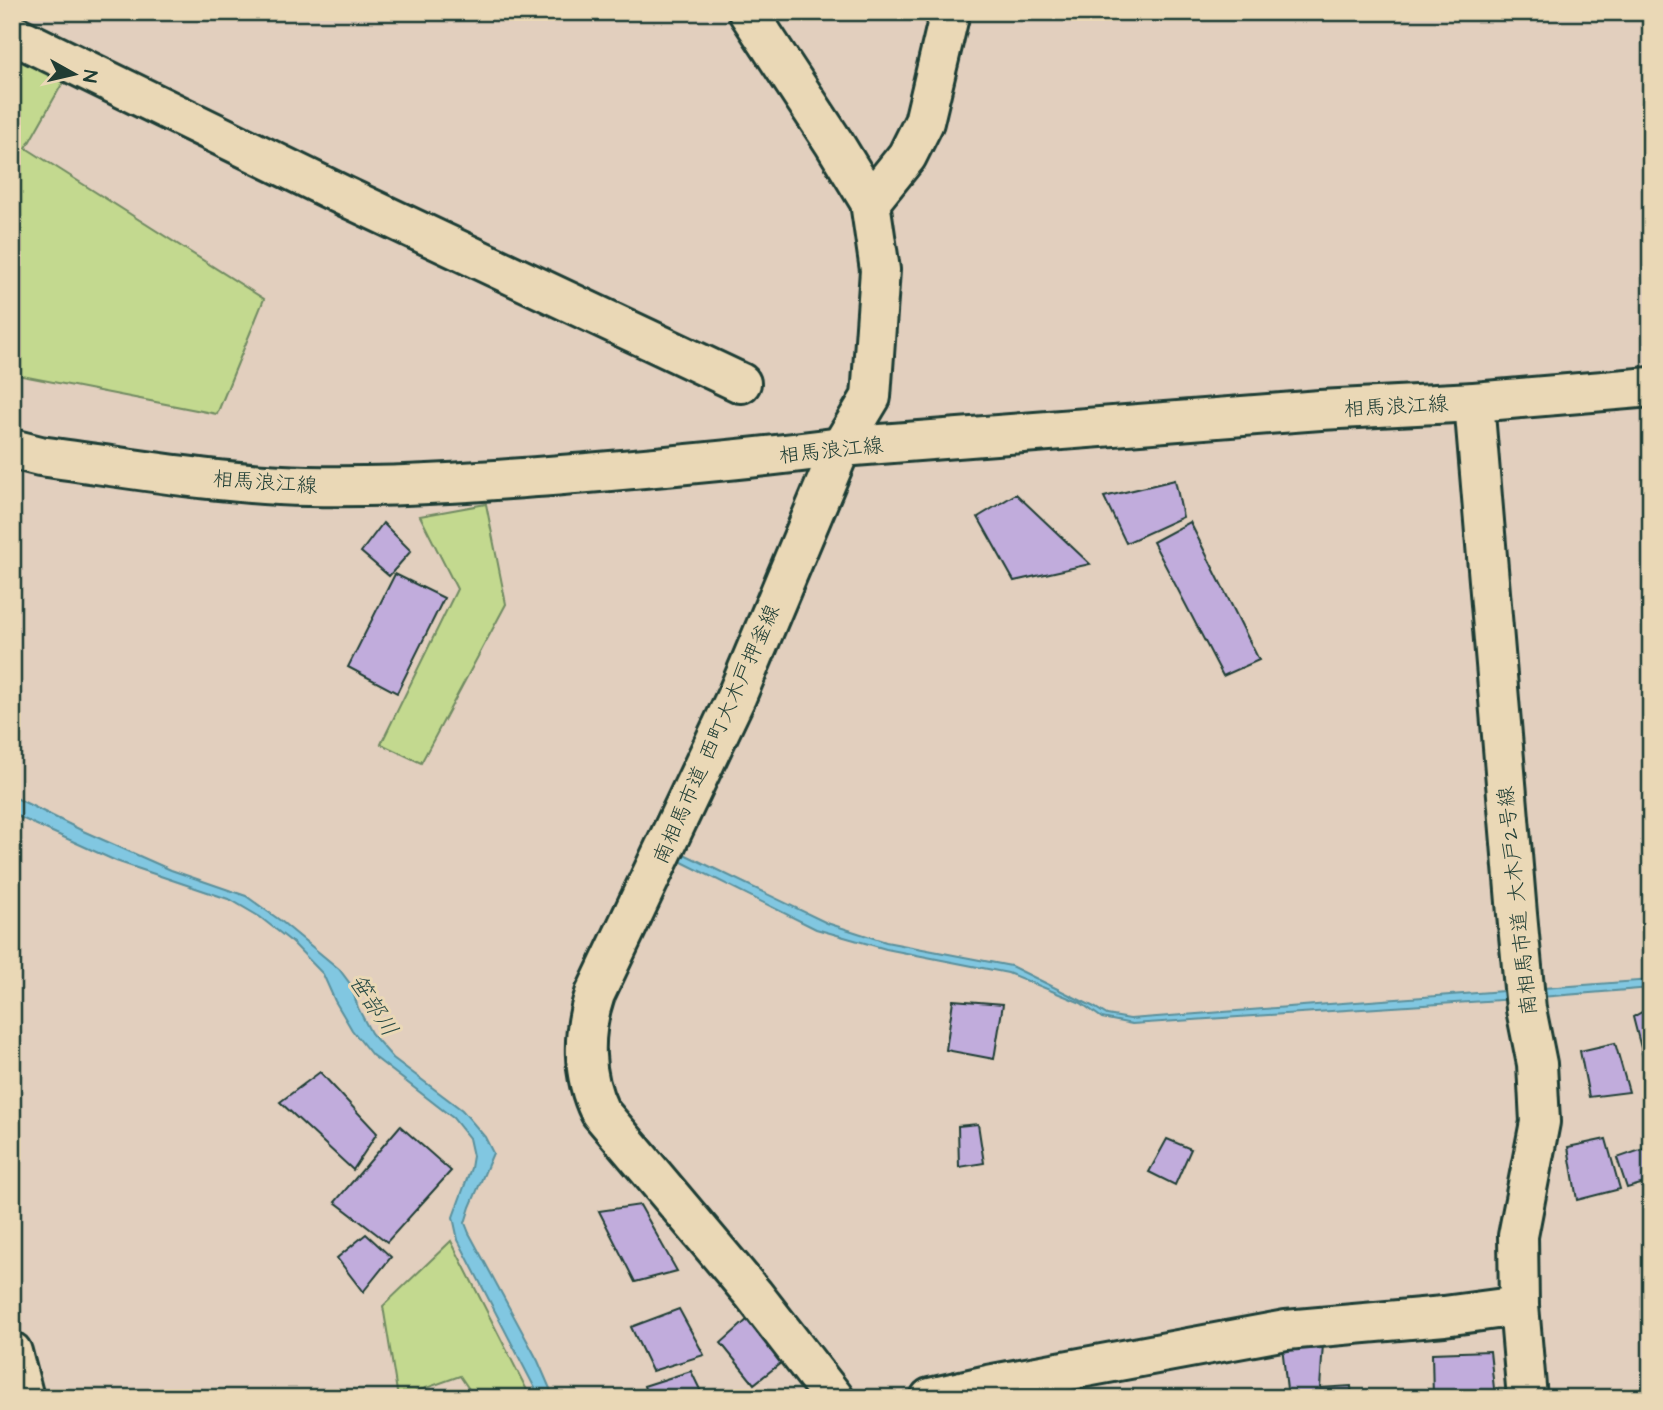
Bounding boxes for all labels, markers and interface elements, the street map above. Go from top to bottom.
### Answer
north arrow [38,38,108,108]
text: N [75,68,104,84]
street label: 相馬浪江線 [1343,389,1449,424]
street label: 相馬浪江線 [777,431,885,470]
street label: 相馬浪江線 [212,464,318,501]
street label: 南相馬市道 西町大木戸押釜線 [646,600,787,869]
street label: 南相馬市道 大木戸2号線 [1491,785,1544,1017]
water label: 笹部川 [341,968,405,1043]

